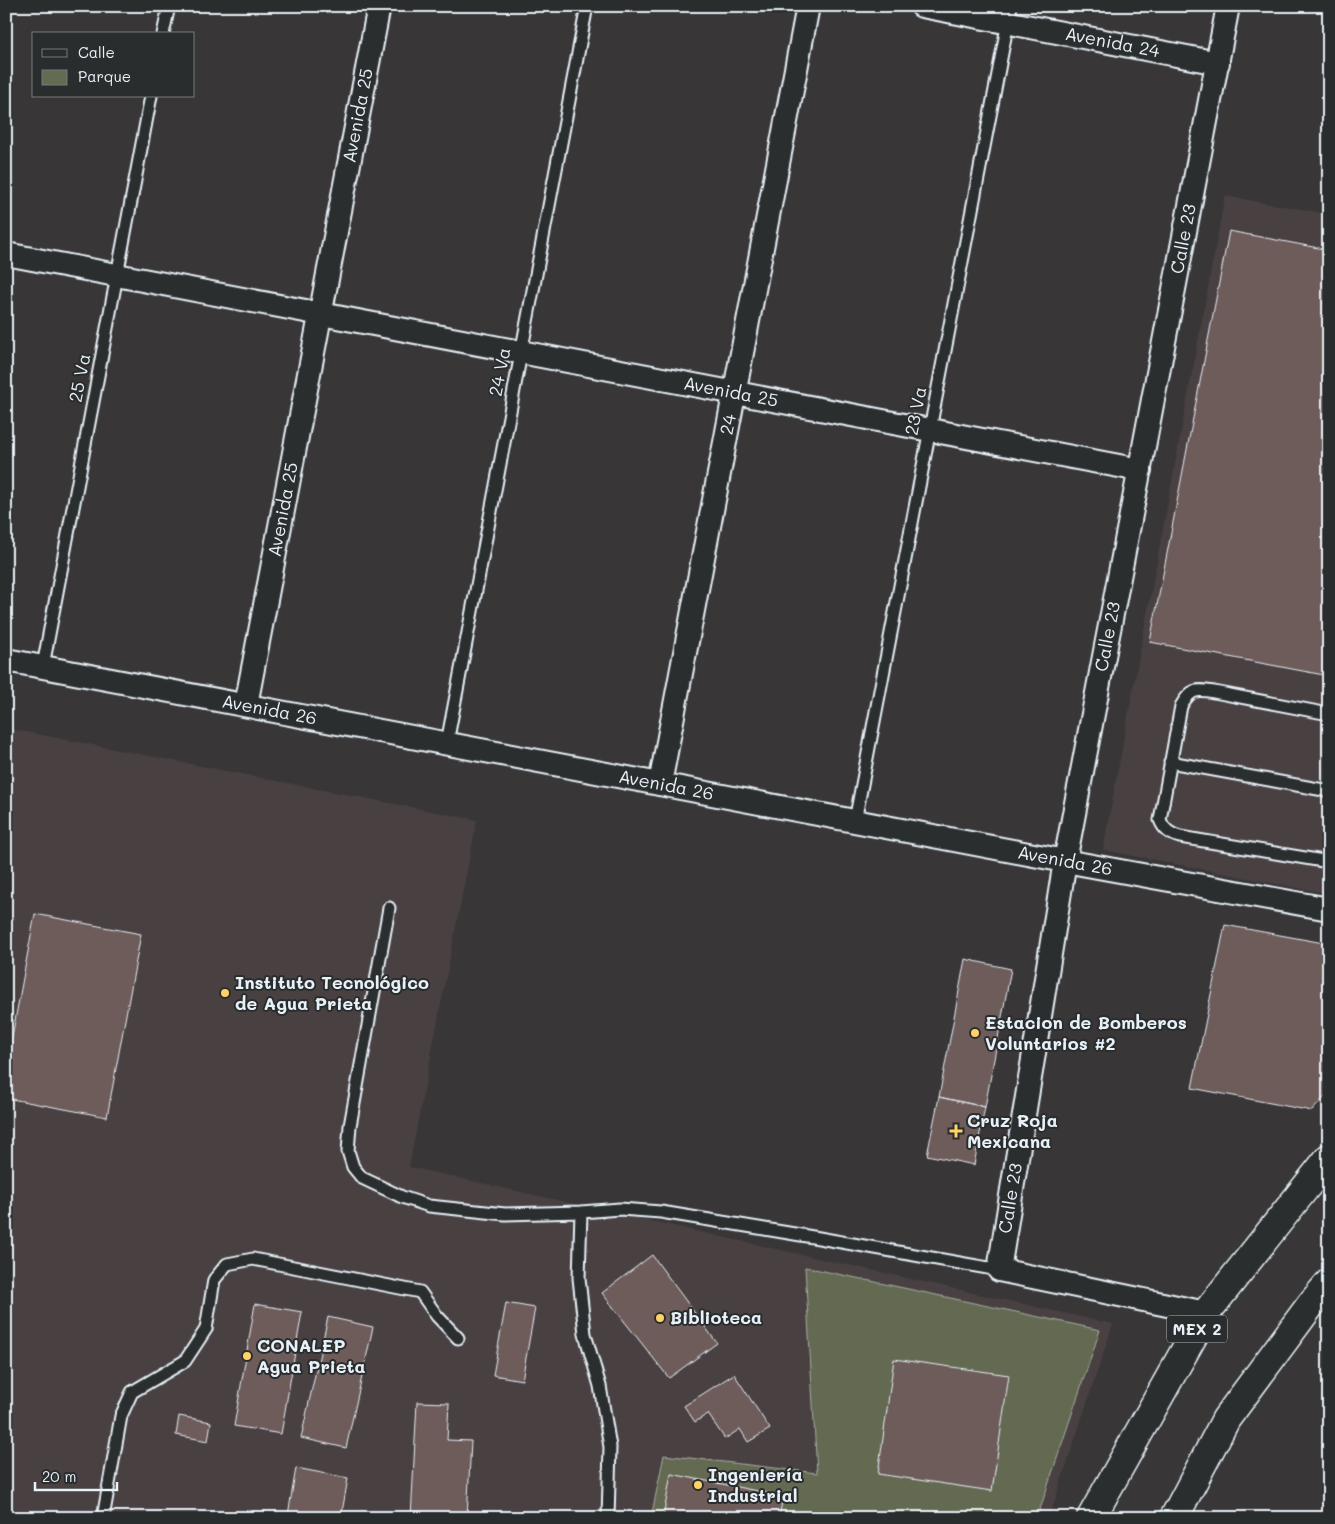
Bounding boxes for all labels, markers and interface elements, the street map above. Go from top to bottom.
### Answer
street label: Avenida 24 [1063,21,1162,63]
legend [32,32,195,98]
text: Calle [78,42,115,62]
text: Parque [78,66,131,86]
street label: Avenida 25 [336,66,378,165]
street label: Calle 23 [1164,202,1201,276]
street label: 24 Va [483,345,515,398]
street label: 25 Va [63,351,95,404]
street label: Avenida 25 [682,370,780,412]
street label: 23 Va [899,384,931,437]
street label: 24 [714,411,741,437]
street label: Avenida 25 [261,460,303,559]
street label: Calle 23 [1088,600,1125,674]
street label: Avenida 26 [220,688,319,730]
street label: Avenida 26 [617,764,716,805]
street label: Avenida 26 [1016,839,1115,880]
place label: Instituto Tecnológico de Agua Prieta [235,970,429,1015]
marker: Instituto Tecnológico de Agua Prieta [219,987,231,999]
place label: Estacion de Bomberos Voluntarios #2 [985,1010,1187,1055]
marker: Estacion de Bomberos Voluntarios #2 [969,1027,981,1039]
place label: Cruz Roja Mexicana [967,1108,1058,1153]
marker: Cruz Roja Mexicana [949,1124,963,1138]
street label: Calle 23 [992,1161,1027,1235]
place label: Biblioteca [670,1305,762,1329]
marker: Biblioteca [654,1312,666,1324]
road number: MEX 2 [1167,1316,1227,1342]
place label: CONALEP Agua Prieta [257,1333,366,1378]
marker: CONALEP Agua Prieta [241,1350,253,1362]
scale bar [35,1459,118,1491]
place label: Ingeniería Industrial [708,1462,803,1507]
text: 20 m [42,1466,76,1486]
marker: Ingeniería Industrial [692,1479,704,1491]

